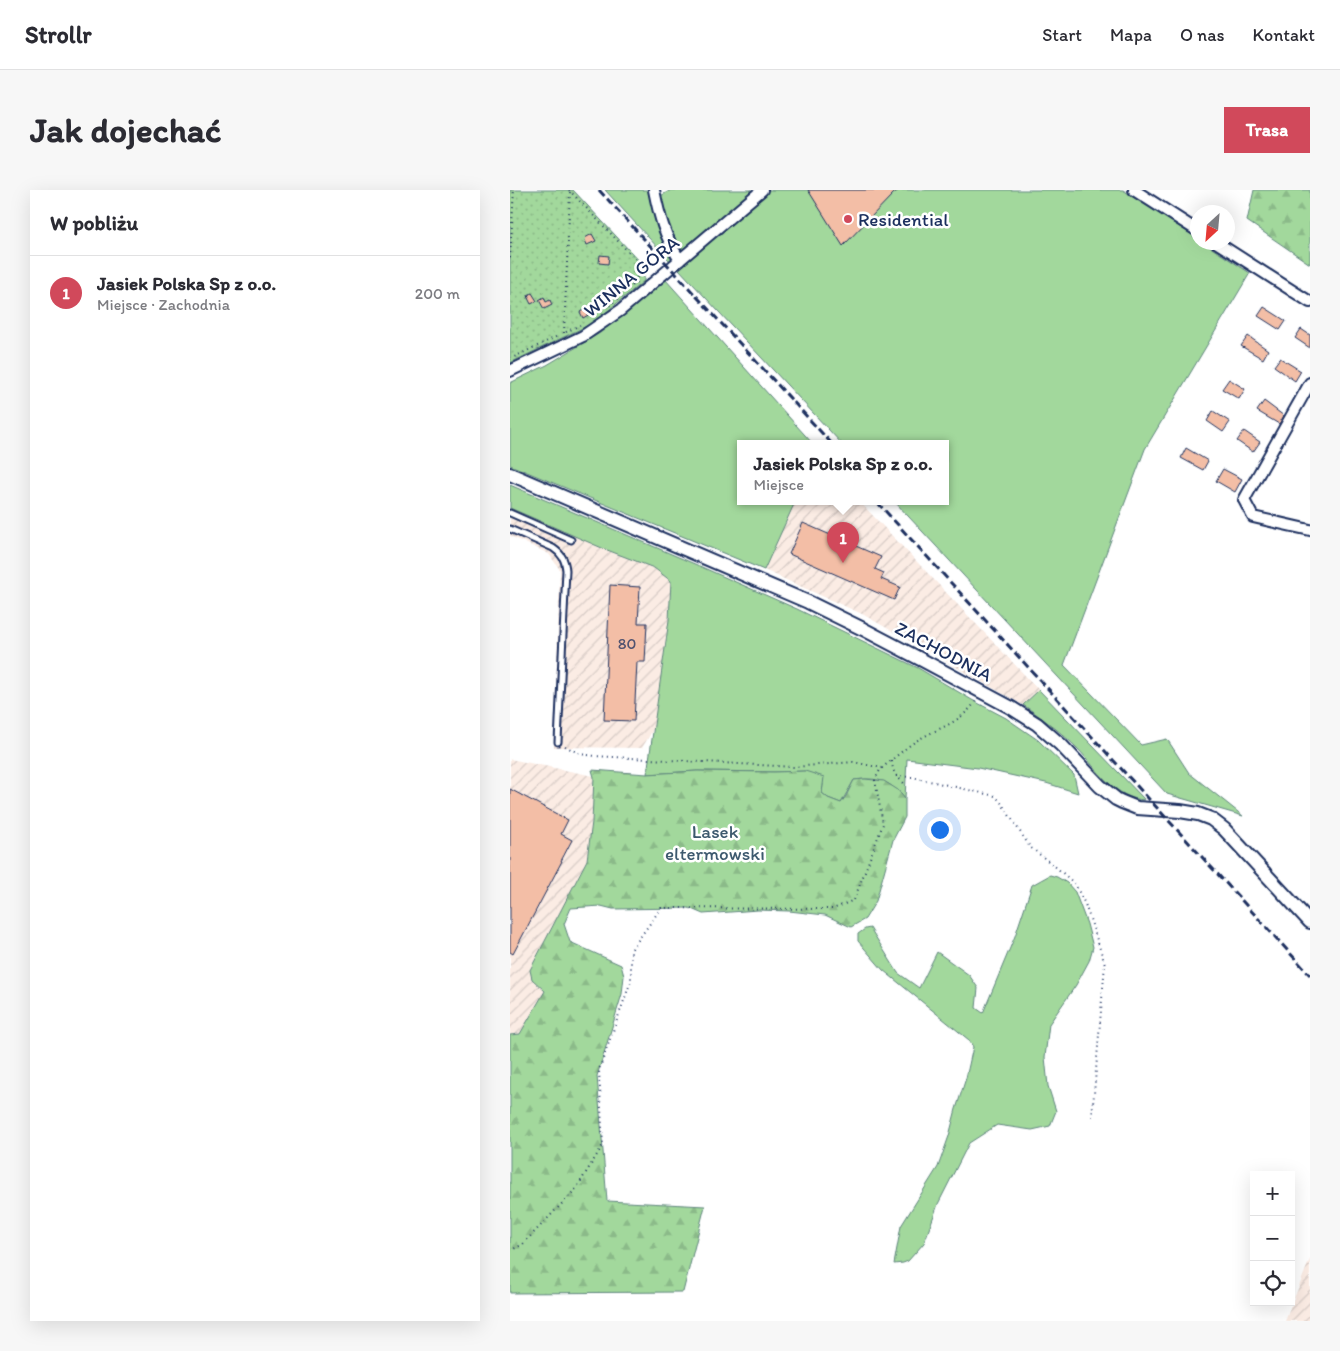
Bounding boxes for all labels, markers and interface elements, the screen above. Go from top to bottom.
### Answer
text: Strollr [25,20,91,49]
text: Start [1042,24,1082,46]
text: Mapa [1110,24,1152,46]
text: O nas [1180,24,1225,46]
text: Kontakt [1253,24,1315,46]
button: Trasa [1224,107,1310,153]
text: Jak dojechać [30,109,222,151]
north arrow [1190,205,1235,250]
place label: Residential [858,208,949,231]
text: W pobliżu [50,210,138,235]
marker: Residential [842,213,854,225]
street label: WINNA GÓRA [579,231,684,322]
text: Jasiek Polska Sp z o.o. [97,272,276,295]
text: 1 [62,284,70,303]
text: 200 m [415,284,460,303]
text: Miejsce · Zachodnia [97,295,230,314]
popup [737,440,949,505]
text: Jasiek Polska Sp z o.o. [753,452,933,475]
text: Miejsce [753,475,804,494]
pin: 1 [827,522,859,563]
street label: ZACHODNIA [891,616,996,687]
house number: 80 [618,634,636,653]
your location [927,817,953,843]
park label: Lasek eltermowski [665,820,765,865]
map controls [1250,1171,1295,1306]
button: + [1250,1171,1295,1216]
button: − [1250,1216,1295,1261]
button: locate [1250,1261,1295,1306]

